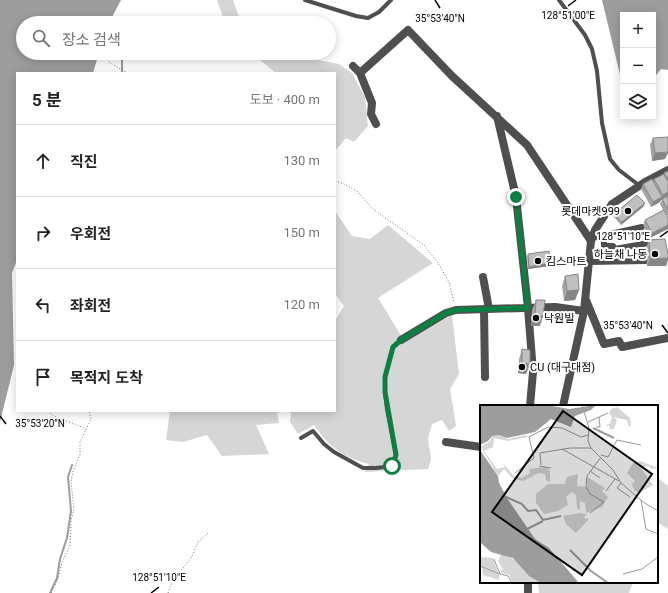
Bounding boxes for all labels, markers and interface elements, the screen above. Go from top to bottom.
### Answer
text: 128°51'00"E [541,10,595,21]
map controls [620,12,656,120]
button: + [620,12,656,48]
text: 35°53'40"N [415,13,465,24]
search box [16,16,336,60]
icon: search [30,27,52,49]
text: 장소 검색 [62,31,121,49]
button: − [620,48,656,84]
button: layers [620,84,656,120]
text: 5 분 [32,90,62,110]
text: 도보 · 400 m [250,92,320,107]
icon: ahead [32,150,54,172]
text: 직진 [70,153,98,171]
text: 130 m [283,153,320,168]
route end [507,188,525,206]
place label: 롯데마켓999 [561,205,620,218]
marker: 롯데마켓999 [623,206,633,216]
icon: right [32,222,54,244]
text: 우회전 [70,225,111,243]
text: 150 m [283,225,320,240]
text: 128°51'10"E [596,231,650,242]
place label: 하늘채 나동 [594,248,647,261]
marker: 하늘채 나동 [650,249,660,259]
place label: 킴스마트 [546,255,586,268]
marker: 킴스마트 [533,256,543,266]
icon: left [32,294,54,316]
text: 좌회전 [70,297,111,315]
text: 120 m [283,297,320,312]
place label: 낙원빌 [544,312,574,325]
marker: 낙원빌 [531,313,541,323]
text: 35°53'40"N [603,320,653,331]
place label: CU (대구대점) [530,361,595,374]
marker: CU (대구대점) [517,362,527,372]
icon: arrive [32,366,54,388]
text: 목적지 도착 [70,369,143,387]
inset map [480,405,658,583]
text: 35°53'20"N [15,418,65,429]
route start [383,457,401,475]
text: 128°51'10"E [132,572,186,583]

